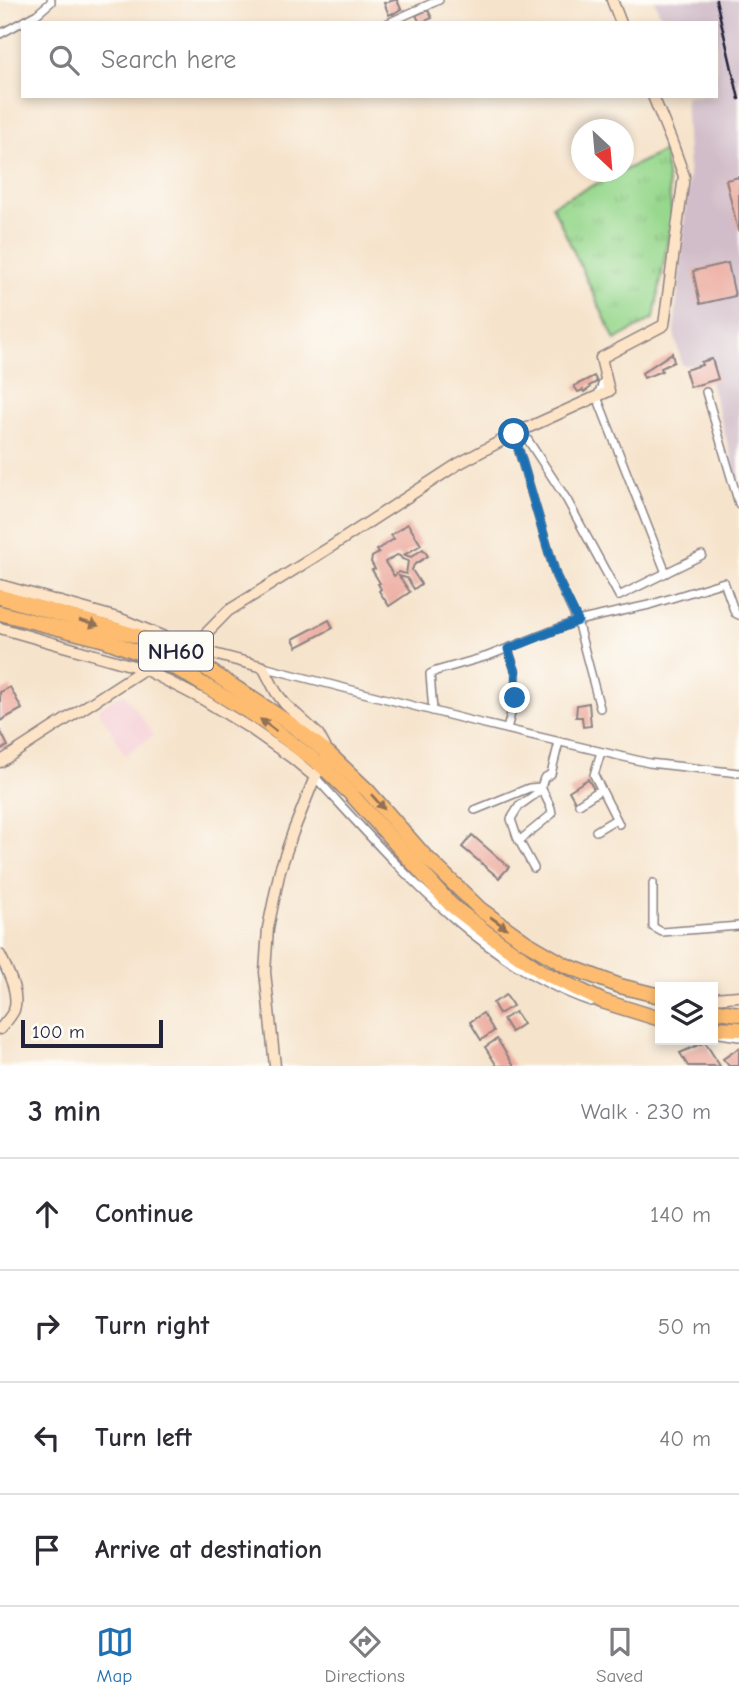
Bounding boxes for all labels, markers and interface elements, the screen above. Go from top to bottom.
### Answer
search box [21,21,718,98]
icon: search [45,41,83,79]
text: Search here [101,45,236,75]
north arrow [571,119,634,182]
route start [498,418,529,449]
one-way arrow [79,618,100,628]
road number: NH60 [139,632,213,670]
route end [499,682,530,713]
one-way arrow [259,718,277,732]
one-way arrow [370,793,385,810]
one-way arrow [490,916,508,930]
map controls [655,982,718,1045]
button: layers [655,982,718,1045]
scale bar [21,1017,163,1049]
text: 100 m [32,1021,85,1043]
text: 3 min [28,1094,101,1129]
text: Walk · 230 m [581,1098,711,1125]
icon: ahead [28,1195,66,1233]
text: Continue [95,1199,193,1229]
text: 140 m [650,1201,711,1228]
icon: right [28,1307,66,1345]
text: Turn right [95,1311,209,1341]
text: 50 m [658,1313,711,1340]
icon: left [28,1419,66,1457]
text: Turn left [95,1423,192,1453]
text: 40 m [659,1425,711,1452]
icon: arrive [28,1531,66,1569]
text: Arrive at destination [95,1535,322,1565]
tab: Map [96,1623,134,1687]
tab: Directions [325,1623,405,1687]
tab: Saved [596,1623,643,1687]

